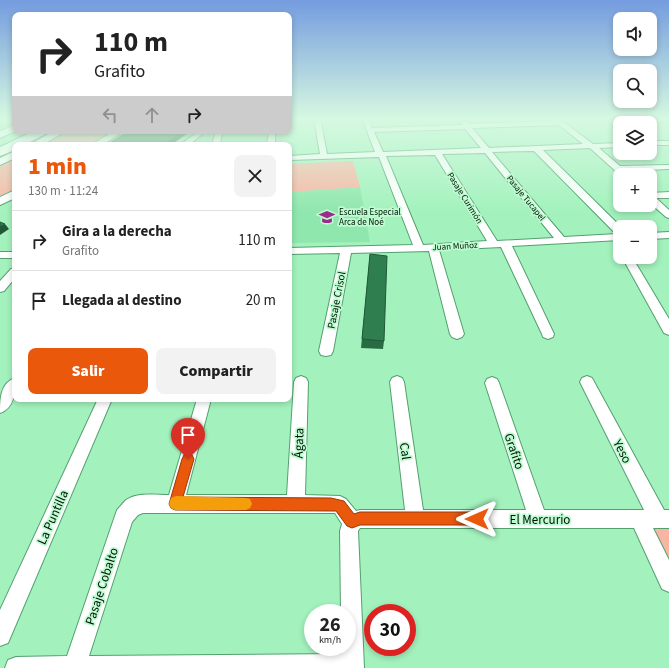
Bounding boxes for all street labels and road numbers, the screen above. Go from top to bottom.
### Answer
street label: Pasaje Curimón [444,170,486,227]
street label: Pasaje Tucapel [503,173,548,224]
street label: Juan Muñoz [432,239,478,254]
street label: Pasaje Crisol [324,270,349,330]
street label: Ágata [289,427,309,459]
street label: Grafito [500,431,529,472]
street label: Yeso [608,435,636,467]
street label: Cal [395,441,415,461]
street label: La Puntilla [33,487,73,547]
street label: El Mercurio [510,511,570,529]
street label: Pasaje Cobalto [81,545,123,627]

